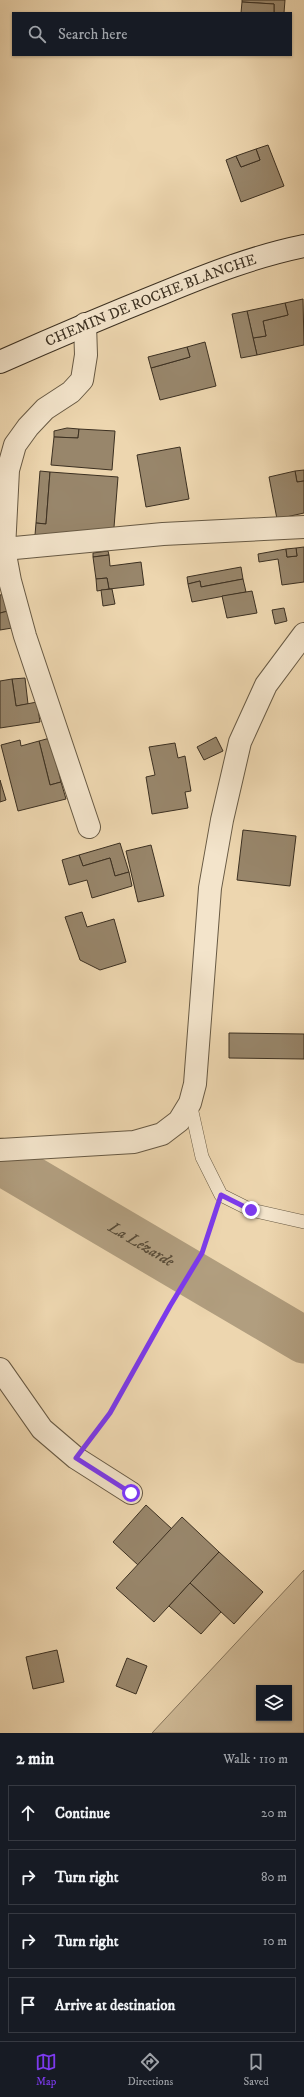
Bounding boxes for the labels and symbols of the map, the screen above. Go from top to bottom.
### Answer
street label: CHEMIN DE ROCHE BLANCHE [42,249,259,351]
route end [242,1201,260,1219]
water label: La Lézarde [104,1217,178,1272]
route start [122,1484,140,1502]

